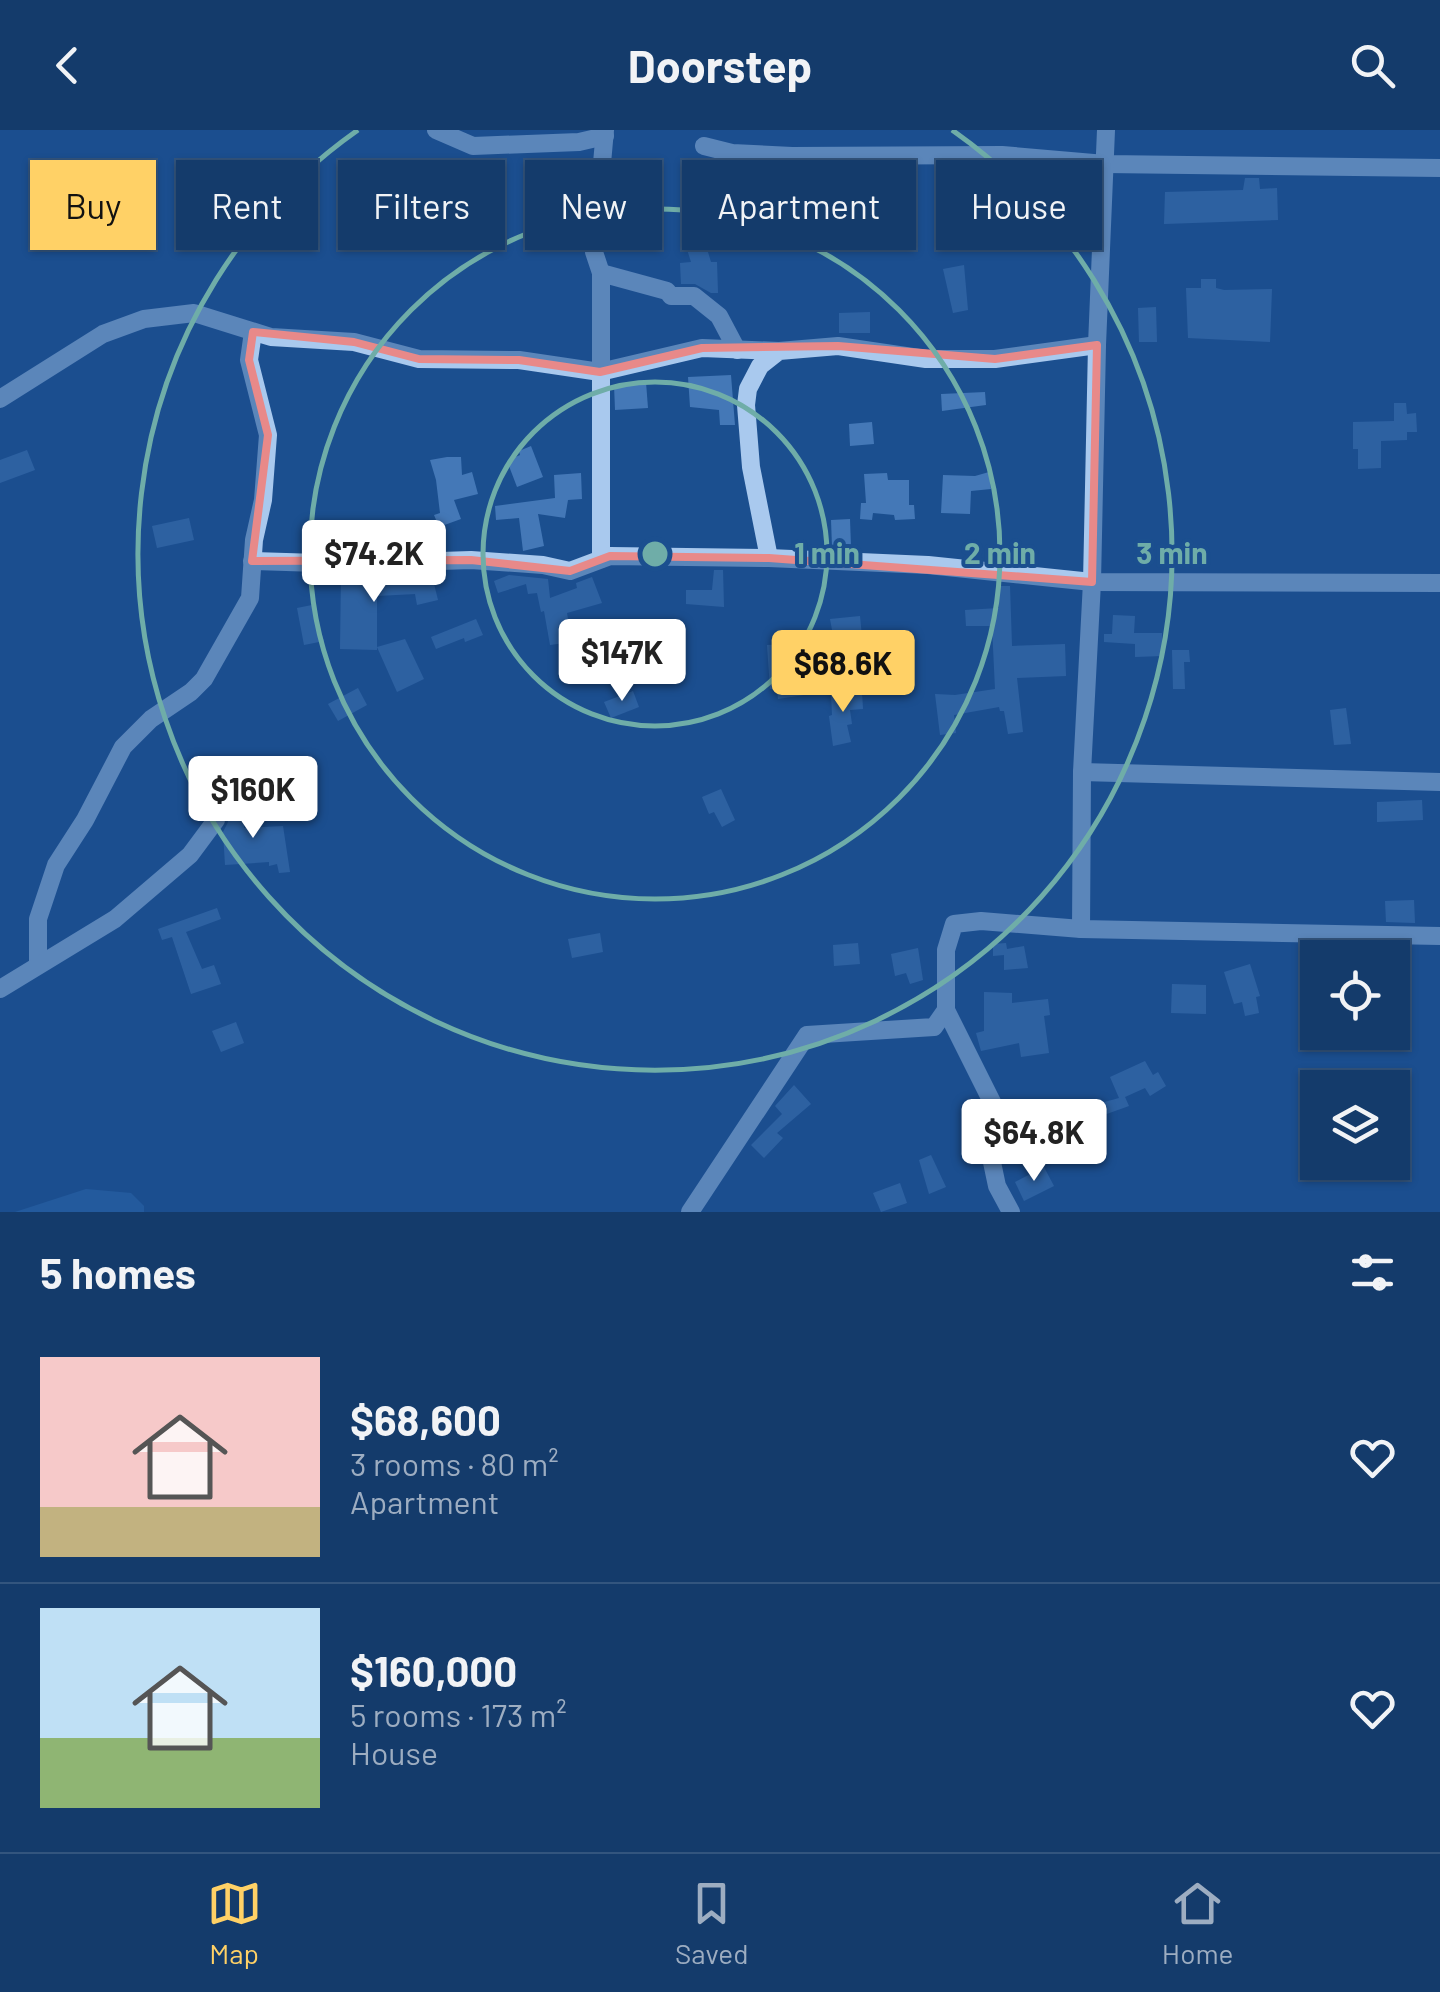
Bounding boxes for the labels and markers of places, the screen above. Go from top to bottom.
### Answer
pin: $74.2K [293,520,455,605]
centre of rings [637,536,673,572]
pin: $147K [552,619,692,704]
pin: $68.6K [762,630,924,715]
pin: $160K [183,756,323,841]
pin: $64.8K [953,1099,1115,1184]

